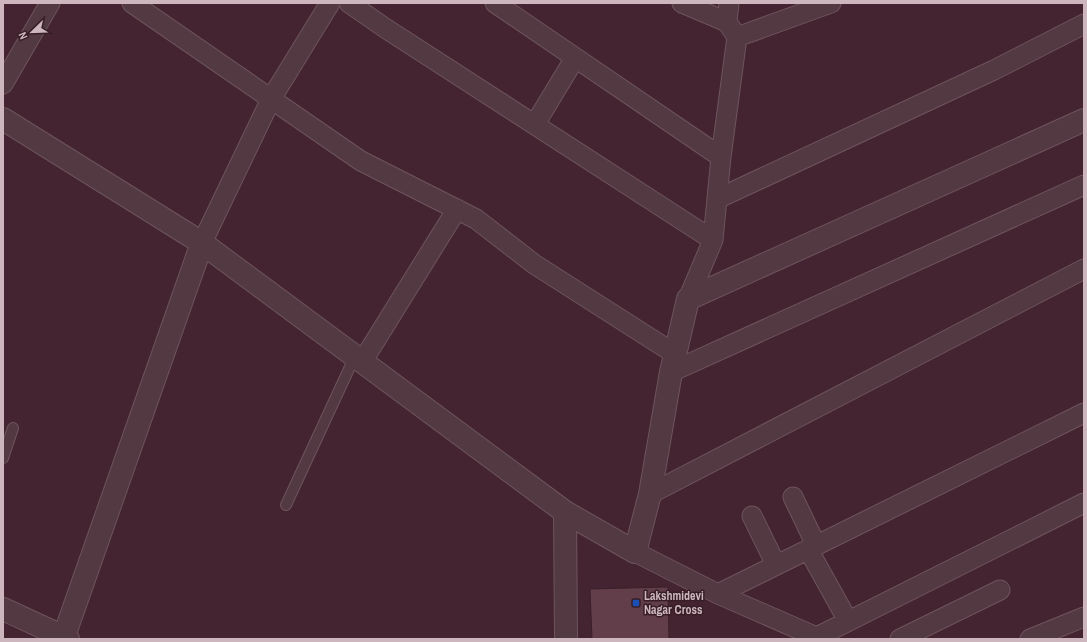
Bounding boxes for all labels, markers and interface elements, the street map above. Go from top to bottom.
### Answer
north arrow [12,12,52,52]
text: N [15,30,31,42]
place label: Lakshmidevi Nagar Cross [644,588,704,618]
marker: Lakshmidevi Nagar Cross [631,598,641,608]

